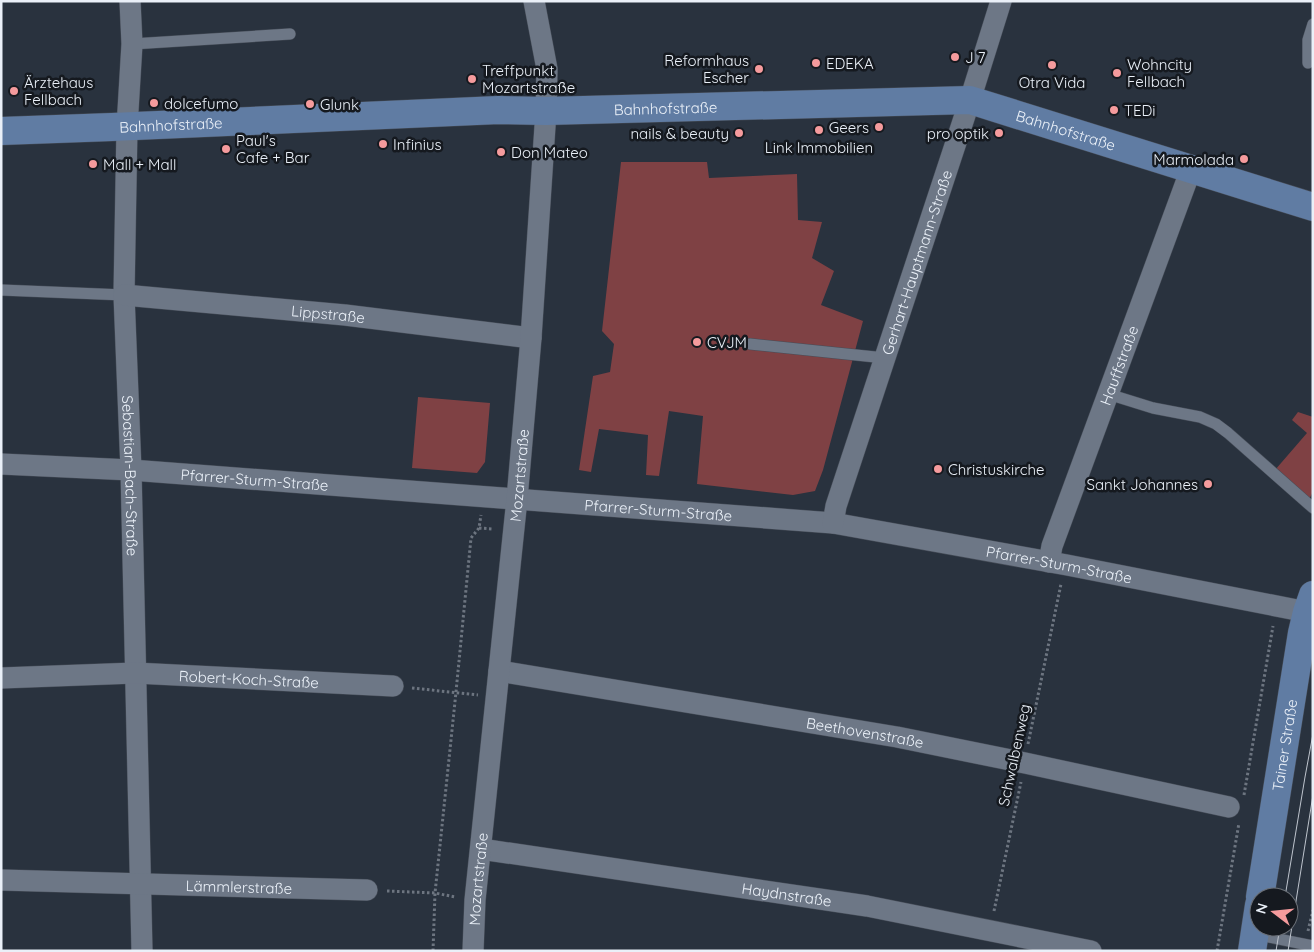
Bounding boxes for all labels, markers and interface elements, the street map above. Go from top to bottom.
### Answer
place label: J 7 [965,48,986,67]
place label: Reformhaus Escher [664,51,749,87]
marker: J 7 [949,51,961,63]
place label: EDEKA [826,54,874,73]
place label: Wohncity Fellbach [1127,55,1192,91]
marker: EDEKA [810,57,822,69]
marker: Otra Vida [1046,59,1058,71]
place label: Treffpunkt Mozartstraße [482,61,575,97]
marker: Reformhaus Escher [753,63,765,75]
marker: Wohncity Fellbach [1111,67,1123,79]
place label: Ärztehaus Fellbach [24,73,93,109]
marker: Treffpunkt Mozartstraße [466,73,478,85]
place label: Otra Vida [1019,73,1085,92]
marker: Ärztehaus Fellbach [8,85,20,97]
place label: dolcefumo [164,94,238,113]
place label: Glunk [320,95,359,114]
marker: dolcefumo [148,97,160,109]
street label: Bahnhofstraße [614,97,717,119]
marker: Glunk [304,98,316,110]
place label: TEDi [1124,101,1156,120]
marker: TEDi [1108,104,1120,116]
street label: Bahnhofstraße [1014,105,1118,154]
street label: Bahnhofstraße [119,113,223,136]
place label: Geers [829,118,869,137]
marker: Geers [873,121,885,133]
place label: nails & beauty [630,124,729,143]
marker: Link Immobilien [813,124,825,136]
place label: pro optik [927,124,989,143]
marker: nails & beauty [733,127,745,139]
marker: pro optik [993,127,1005,139]
place label: Paul's Cafe + Bar [236,131,310,167]
place label: Infinius [393,135,441,154]
marker: Infinius [377,138,389,150]
place label: Link Immobilien [765,138,873,157]
marker: Paul's Cafe + Bar [220,143,232,155]
place label: Don Mateo [511,143,588,162]
marker: Don Mateo [495,146,507,158]
place label: Marmolada [1153,150,1234,169]
marker: Marmolada [1238,153,1250,165]
place label: Mall + Mall [103,155,176,174]
marker: Mall + Mall [87,158,99,170]
street label: Gerhart-Hauptmann-Straße [877,167,956,357]
street label: Lippstraße [291,301,366,327]
street label: Hauffstraße [1095,323,1142,408]
place label: CVJM [707,333,747,352]
marker: CVJM [691,336,703,348]
street label: Sebastian-Bach-Straße [119,395,142,556]
street label: Mozartstraße [505,428,533,523]
place label: Christuskirche [948,460,1044,479]
marker: Christuskirche [932,463,944,475]
street label: Pfarrer-Sturm-Straße [180,464,329,494]
place label: Sankt Johannes [1087,475,1198,494]
marker: Sankt Johannes [1202,478,1214,490]
street label: Pfarrer-Sturm-Straße [584,495,733,525]
street label: Pfarrer-Sturm-Straße [985,541,1134,587]
street label: Robert-Koch-Straße [178,666,319,692]
street label: Tainer Straße [1268,698,1301,792]
street label: Schwalbenweg [994,702,1034,808]
street label: Beethovenstraße [805,713,925,752]
street label: Mozartstraße [465,832,491,926]
street label: Lämmlerstraße [185,876,292,897]
street label: Haydnstraße [741,878,833,910]
north arrow [1249,887,1299,937]
text: N [1251,901,1272,916]

